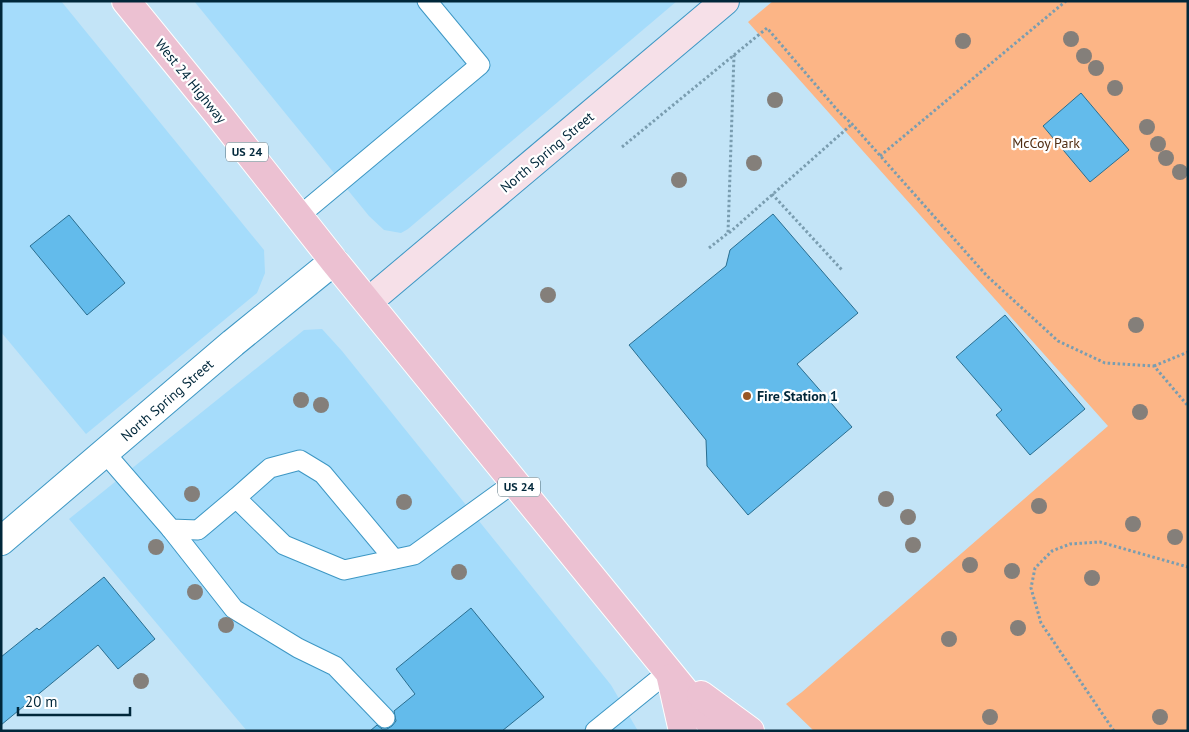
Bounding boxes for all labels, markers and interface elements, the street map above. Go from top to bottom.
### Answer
street label: West 24 Highway [151,35,231,127]
street label: North Spring Street [497,108,598,196]
park label: McCoy Park [1012,134,1080,152]
road number: US 24 [226,142,268,162]
street label: North Spring Street [117,355,217,445]
place label: Fire Station 1 [757,387,838,405]
marker: Fire Station 1 [741,390,753,402]
road number: US 24 [498,478,540,497]
scale bar [18,684,130,716]
text: 20 m [25,692,58,711]

